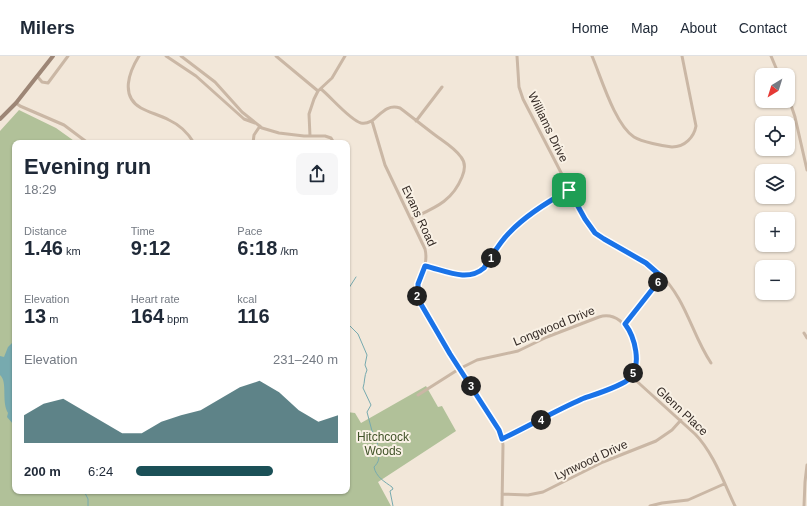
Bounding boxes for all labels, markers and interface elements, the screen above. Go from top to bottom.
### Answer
text: Milers [20,17,75,38]
text: Home [572,20,609,36]
text: Map [631,20,658,36]
text: About [680,20,717,36]
text: Contact [739,20,787,36]
north arrow [755,68,795,108]
map controls [755,68,795,300]
street label: Williams Drive [525,90,571,165]
button: locate [755,116,795,156]
button: share [296,153,338,195]
text: Evening run [24,154,151,179]
button: layers [755,164,795,204]
pin [552,173,586,207]
icon: arrive [558,179,580,201]
text: 18:29 [24,182,57,197]
street label: Evans Road [399,183,439,249]
button: + [755,212,795,252]
text: Distance [24,225,67,237]
text: Time [131,225,155,237]
text: Pace [237,225,262,237]
text: 1.46 [24,237,63,259]
text: 9:12 [131,237,171,259]
text: 6:18 [237,237,277,259]
text: km [63,245,81,257]
text: /km [277,245,298,257]
pin: 1 [481,248,501,268]
text: 1 [488,252,494,264]
button: − [755,260,795,300]
pin: 6 [648,272,668,292]
text: 6 [655,276,661,288]
pin: 2 [407,286,427,306]
text: 2 [414,290,420,302]
text: Elevation [24,293,69,305]
text: Heart rate [131,293,180,305]
text: kcal [237,293,257,305]
street label: Longwood Drive [511,303,597,349]
text: 13 [24,305,46,327]
text: 164 [131,305,164,327]
text: 116 [237,305,270,327]
text: m [46,313,58,325]
text: bpm [164,313,189,325]
text: Elevation [24,352,77,367]
text: 231–240 m [273,352,338,367]
pin: 5 [623,363,643,383]
text: 5 [630,367,636,379]
pin: 3 [461,376,481,396]
text: 3 [468,380,474,392]
street label: Glenn Place [653,384,711,439]
pin: 4 [531,410,551,430]
text: 4 [538,414,544,426]
park label: Hitchcock Woods [357,430,410,458]
street label: Lynwood Drive [552,437,630,483]
text: 200 m [24,464,61,479]
text: 6:24 [88,464,113,479]

